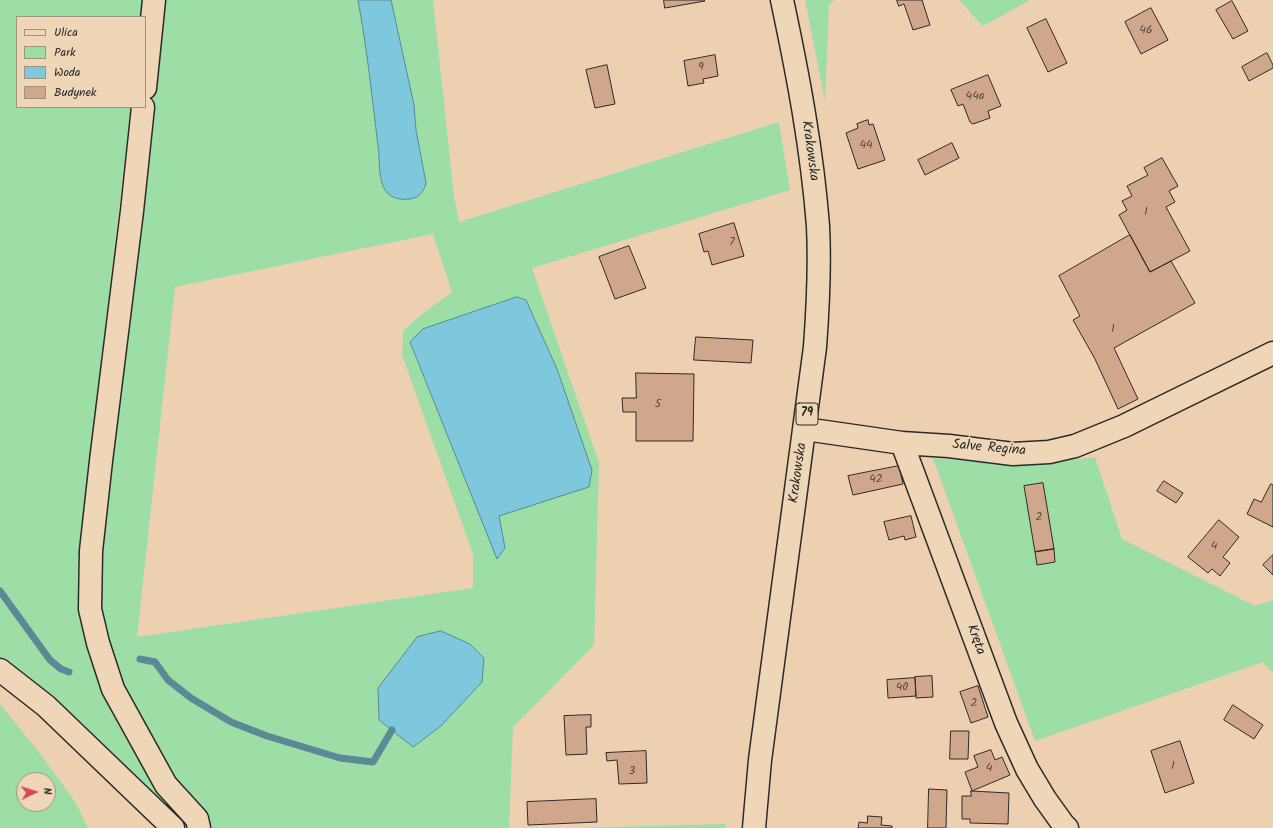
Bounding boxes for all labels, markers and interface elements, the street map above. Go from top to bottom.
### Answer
legend [16,16,146,108]
text: Ulica [54,23,78,42]
house number: 46 [1139,24,1153,38]
text: Park [54,43,76,62]
house number: 9 [698,61,704,75]
text: Woda [54,63,80,82]
text: Budynek [54,83,96,102]
house number: 44a [966,90,984,104]
street label: Krakowska [796,120,822,182]
house number: 44 [859,139,873,153]
house number: 1 [1144,206,1148,220]
house number: 7 [729,236,735,250]
house number: 1 [1111,323,1115,337]
house number: 5 [655,398,661,412]
road number: 79 [796,403,818,425]
street label: Salve Regina [952,437,1026,461]
street label: Krakowska [786,442,812,504]
house number: 42 [869,473,883,487]
house number: 2 [1036,511,1042,525]
house number: 4 [1211,540,1217,554]
street label: Kręta [962,623,988,657]
house number: 40 [896,681,908,695]
house number: 2 [971,697,977,711]
house number: 1 [1171,760,1175,774]
house number: 4 [986,762,992,776]
house number: 3 [629,765,635,779]
north arrow [16,772,56,812]
text: N [38,787,56,795]

